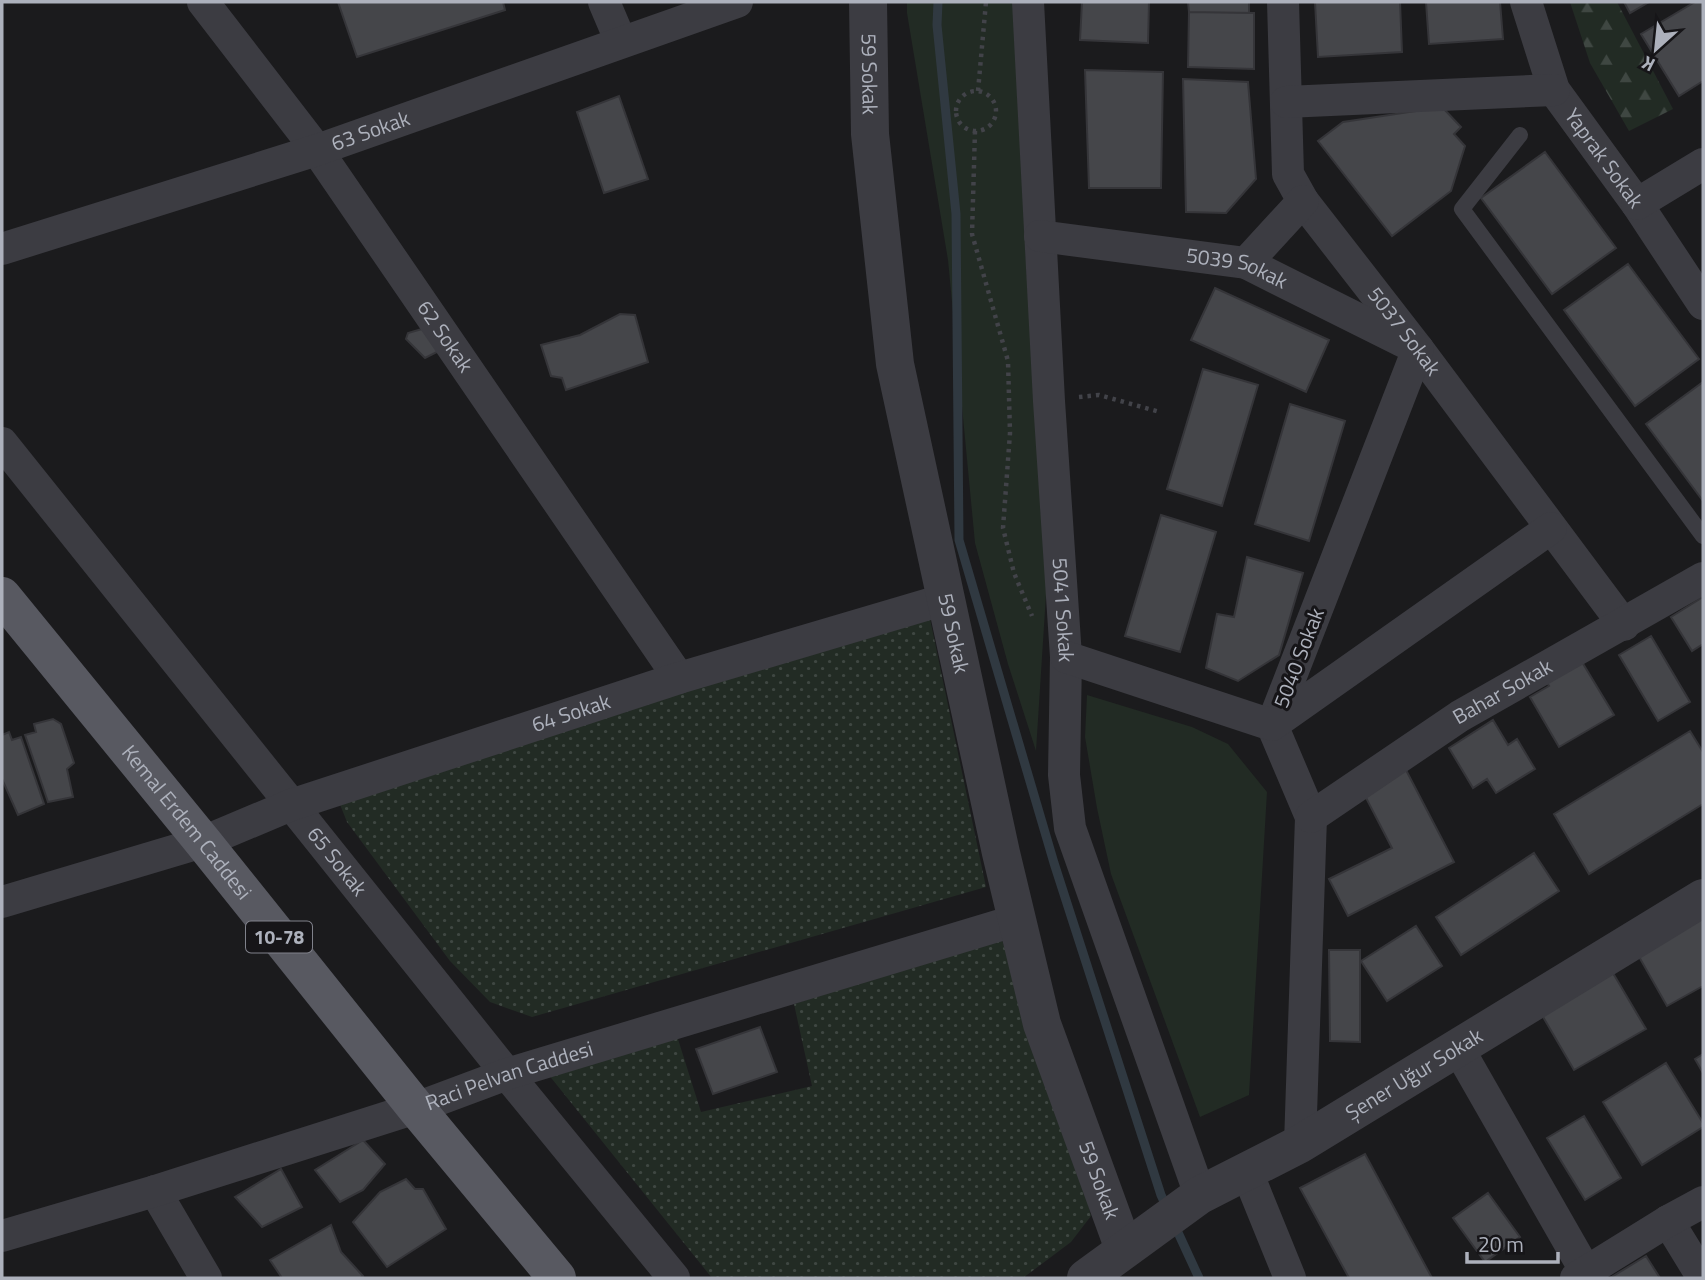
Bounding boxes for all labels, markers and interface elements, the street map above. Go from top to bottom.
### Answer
north arrow [1621,14,1691,84]
street label: 59 Sokak [853,33,887,115]
text: K [1636,49,1660,80]
street label: Yaprak Sokak [1557,101,1652,215]
street label: 63 Sokak [327,102,414,159]
street label: 5039 Sokak [1184,238,1294,296]
street label: 5037 Sokak [1360,280,1450,382]
street label: 62 Sokak [410,293,482,379]
street label: 5041 Sokak [1044,557,1083,663]
street label: 59 Sokak [930,590,979,676]
street label: 5040 Sokak [1264,603,1332,712]
street label: Bahar Sokak [1446,650,1558,732]
street label: 64 Sokak [527,685,614,740]
street label: Kemal Erdem Caddesi [115,737,260,906]
street label: 65 Sokak [300,819,376,903]
road number: 10-78 [246,922,312,953]
street label: Şener Uğur Sokak [1339,1019,1489,1128]
street label: Raci Pelvan Caddesi [420,1032,597,1118]
street label: 59 Sokak [1071,1136,1129,1224]
scale bar [1467,1220,1558,1264]
text: 20 m [1478,1228,1524,1260]

